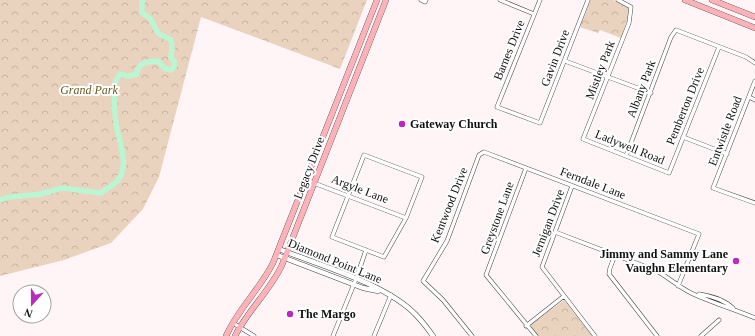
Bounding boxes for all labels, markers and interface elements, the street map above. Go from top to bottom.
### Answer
street label: Barnes Drive [491,18,527,82]
street label: Gavin Drive [538,28,572,88]
street label: Mistley Park [582,39,618,101]
street label: Albany Park [624,58,658,120]
street label: Pemberton Drive [663,65,707,147]
park label: Grand Park [60,83,119,97]
street label: Entwistle Road [705,94,745,168]
place label: Gateway Church [410,117,498,131]
marker: Gateway Church [397,119,407,129]
street label: Ladywell Road [593,127,667,167]
street label: Legacy Drive [291,135,327,201]
street label: Ferndale Lane [558,164,628,202]
street label: Kentwood Drive [427,165,471,245]
street label: Argyle Lane [329,172,391,206]
street label: Greystone Lane [477,180,517,256]
street label: Jernigan Drive [529,187,567,259]
street label: Diamond Point Lane [286,236,384,286]
place label: Jimmy and Sammy Lane Vaughn Elementary [600,247,729,275]
marker: Jimmy and Sammy Lane Vaughn Elementary [731,256,741,266]
north arrow [12,284,52,324]
text: N [23,306,34,320]
place label: The Margo [298,307,356,321]
marker: The Margo [285,309,295,319]

